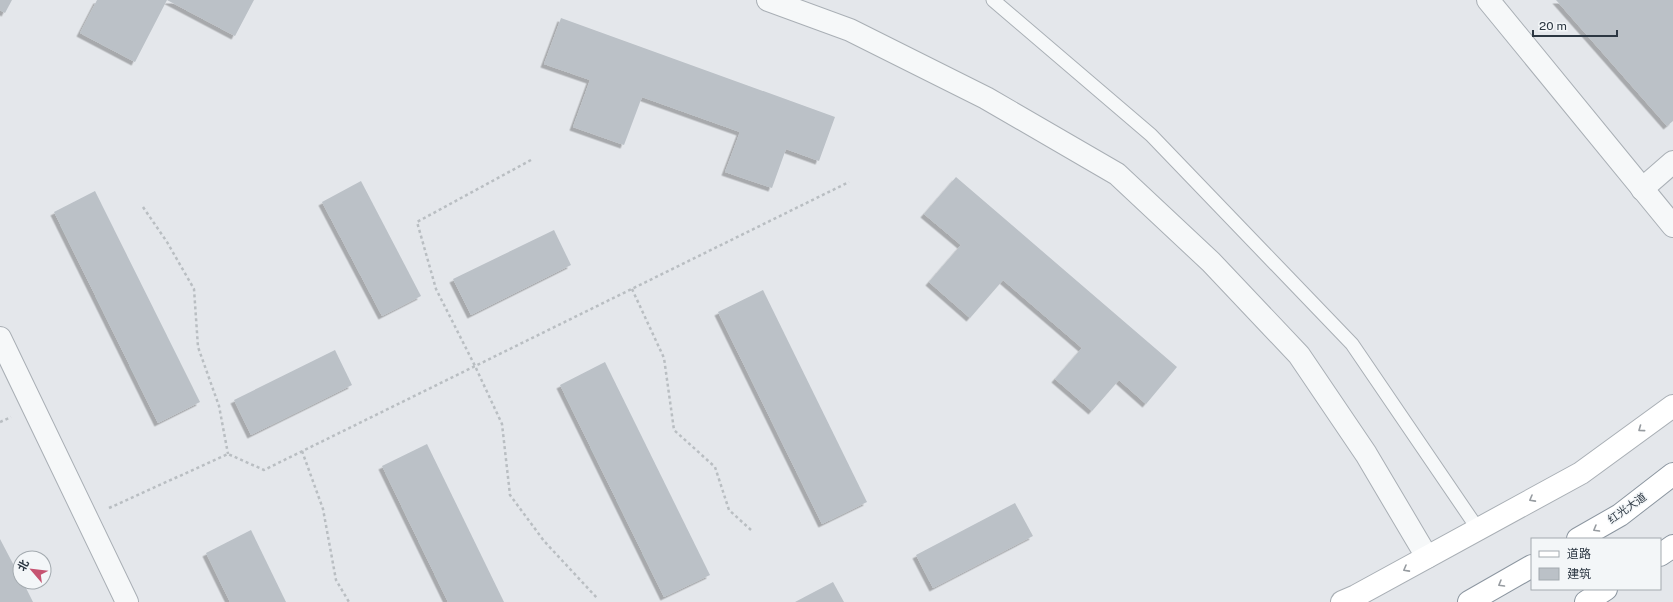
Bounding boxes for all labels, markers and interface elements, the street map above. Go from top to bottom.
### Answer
scale bar [1533,12,1617,38]
text: 20 m [1539,19,1567,33]
one-way arrow [1639,424,1646,431]
street label: 红光大道 [1606,490,1648,526]
one-way arrow [1529,494,1536,502]
one-way arrow [1593,525,1600,532]
legend [1531,538,1661,590]
text: 道路 [1567,547,1591,561]
north arrow [12,550,52,590]
text: 北 [15,558,31,573]
one-way arrow [1403,564,1410,571]
text: 建筑 [1567,567,1591,581]
one-way arrow [1498,579,1505,586]

